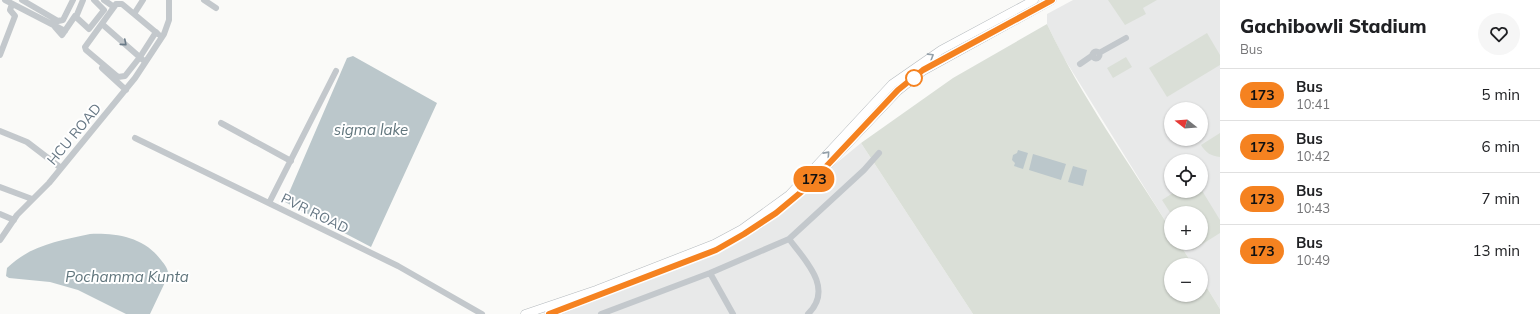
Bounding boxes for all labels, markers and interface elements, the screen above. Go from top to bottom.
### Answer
button: heart [1478,13,1520,55]
text: Gachibowli Stadium [1240,14,1427,38]
one-way arrow [120,39,127,46]
text: Bus [1240,41,1263,57]
one-way arrow [927,53,934,61]
unlabelled marker [905,69,923,87]
text: Bus [1296,77,1323,96]
text: 5 min [1482,85,1520,104]
text: 173 [1249,86,1275,104]
text: 10:41 [1296,96,1330,112]
street label: HCU ROAD [43,99,105,169]
north arrow [1164,102,1208,146]
map controls [1164,102,1208,302]
water label: sigma lake [334,120,408,139]
text: Bus [1296,129,1323,148]
text: 6 min [1482,137,1520,156]
text: 173 [1249,138,1275,156]
text: 10:42 [1296,148,1330,164]
one-way arrow [822,151,829,159]
button: locate [1164,154,1208,198]
line badge: 173 [791,166,837,192]
text: 173 [801,170,827,188]
text: Bus [1296,181,1323,200]
street label: PVR ROAD [278,189,352,237]
text: 7 min [1482,189,1520,208]
text: 173 [1249,190,1275,208]
text: 10:43 [1296,200,1330,216]
button: + [1164,206,1208,250]
text: Bus [1296,233,1323,252]
text: 13 min [1473,241,1520,260]
text: 173 [1249,242,1275,260]
text: 10:49 [1296,252,1330,268]
button: − [1164,258,1208,302]
water label: Pochamma Kunta [65,267,189,286]

